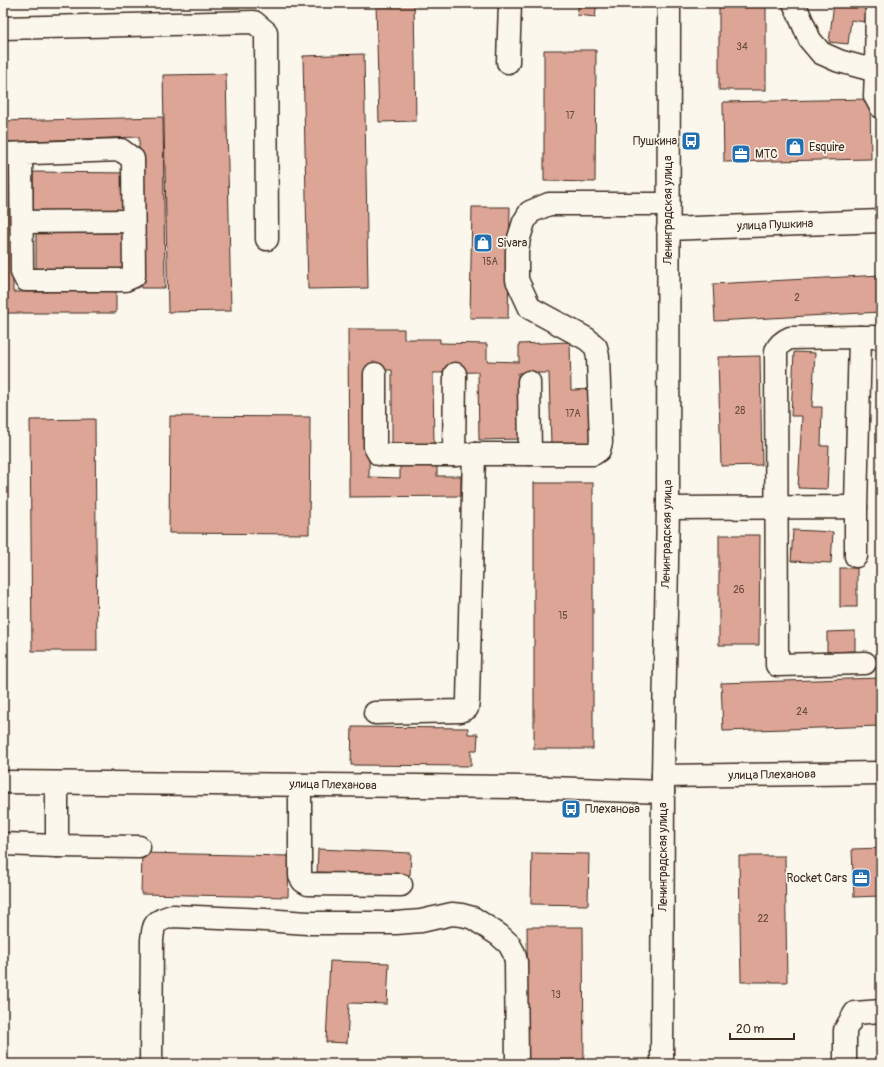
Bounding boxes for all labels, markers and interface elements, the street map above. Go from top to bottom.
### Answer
house number: 34 [736,41,748,53]
house number: 17 [565,110,575,122]
bus stop icon: Пушкина [680,130,702,152]
place label: Пушкина [633,134,677,149]
shop icon: Esquire [784,136,806,158]
place label: Esquire [809,140,844,155]
office icon: МТС [730,143,752,165]
place label: МТС [755,147,778,162]
street label: Ленинградская улица [661,155,676,265]
street label: улица Пушкина [736,216,814,234]
shop icon: Sivara [472,232,494,254]
place label: Sivara [497,236,528,251]
house number: 15А [482,256,498,268]
house number: 2 [794,292,800,304]
house number: 28 [735,405,745,417]
house number: 17А [565,408,581,420]
street label: Ленинградская улица [659,479,675,590]
house number: 26 [733,584,745,596]
house number: 15 [558,610,568,622]
house number: 24 [796,706,808,718]
street label: улица Плеханова [727,767,816,783]
street label: улица Плеханова [288,777,377,793]
bus stop icon: Плеханова [560,798,582,820]
place label: Плеханова [585,802,640,817]
street label: Ленинградская улица [656,802,671,912]
office icon: Rocket Cars [850,867,872,889]
place label: Rocket Cars [787,871,848,886]
house number: 22 [757,913,769,925]
house number: 13 [551,989,561,1001]
scale bar [730,1015,794,1041]
text: 20 m [736,1022,765,1037]

